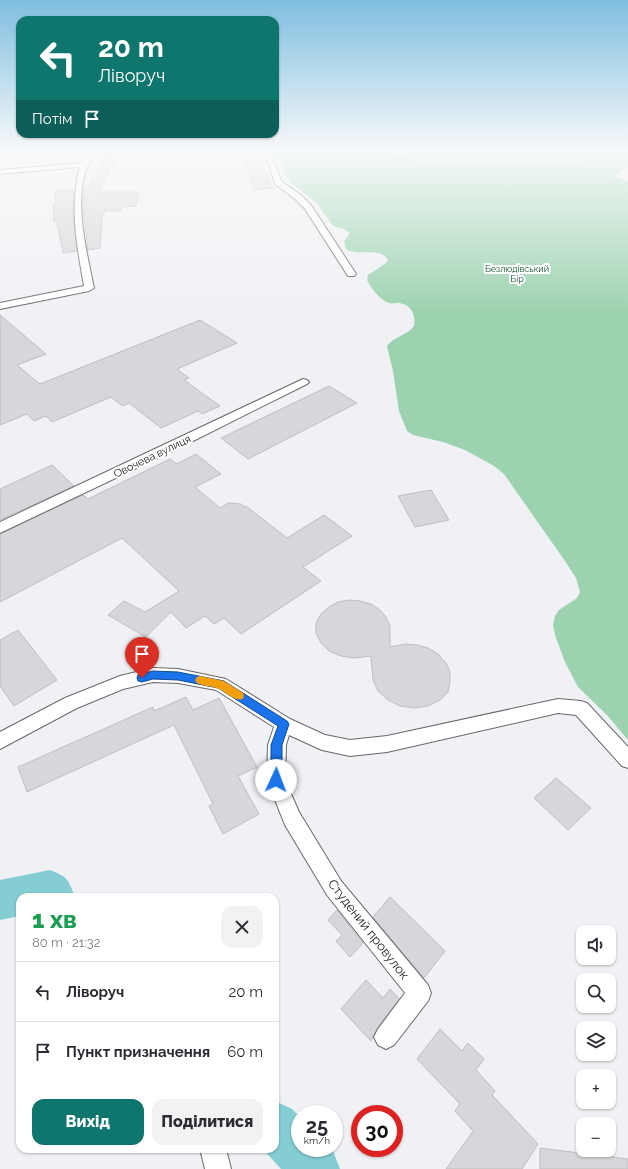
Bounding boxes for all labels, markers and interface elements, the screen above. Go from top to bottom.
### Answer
text: 20 m [98,31,164,64]
icon: left [32,32,84,84]
text: Ліворуч [98,65,165,86]
icon: arrive [81,108,103,130]
text: Потім [32,110,73,128]
park label: Безлюдівський Бір [485,264,549,284]
street label: Овочева вулиця [112,432,193,481]
pin [125,637,159,678]
icon: arrive [131,643,153,665]
position arrow [255,759,297,801]
street label: Студений провулок [325,876,412,982]
text: 1 хв [32,905,77,934]
button: close [221,906,263,948]
map controls [576,925,616,1157]
button: sound [576,925,616,965]
text: 80 m · 21:32 [32,935,101,950]
button: search [576,973,616,1013]
icon: left [32,981,54,1003]
text: Ліворуч [66,983,124,1001]
text: 20 m [228,983,263,1001]
button: layers [576,1021,616,1061]
icon: arrive [32,1041,54,1063]
text: Пункт призначення [66,1043,210,1061]
text: 60 m [227,1043,263,1061]
button: + [576,1069,616,1109]
button: Вихід [32,1099,144,1145]
button: Поділитися [152,1099,263,1145]
speed limit sign: 30 [351,1105,403,1157]
text: 25 [306,1114,328,1138]
button: − [576,1117,616,1157]
text: km/h [304,1135,330,1146]

